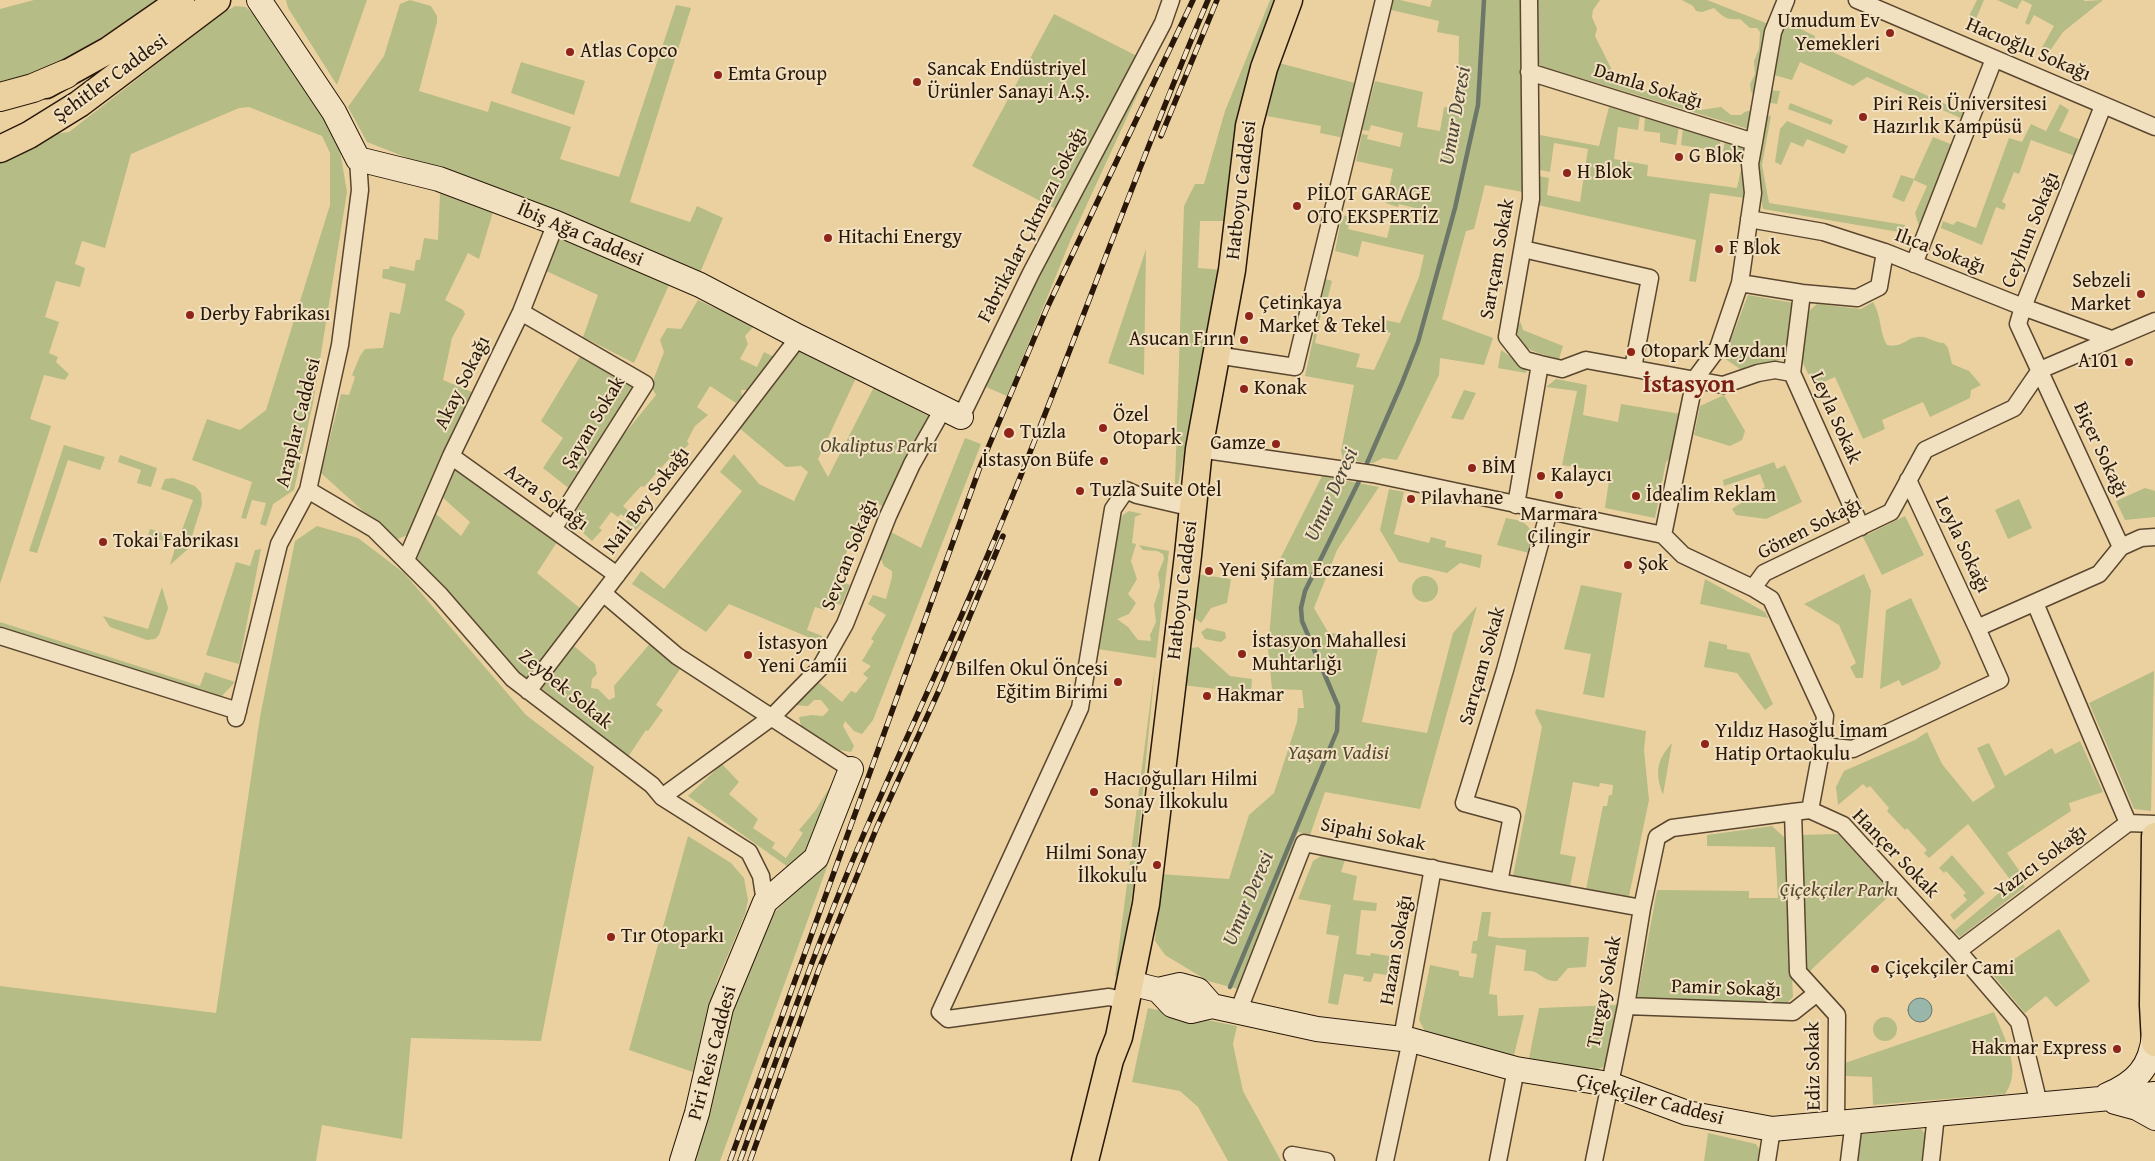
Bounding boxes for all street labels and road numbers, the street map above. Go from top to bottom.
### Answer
street label: Hacıoğlu Sokağı [1962,13,2094,87]
street label: Şehitler Caddesi [49,30,173,128]
street label: Damla Sokağı [1591,59,1705,115]
street label: Hatboyu Caddesi [1222,119,1262,261]
street label: Fabrikalar Çıkmazı Sokağı [973,123,1093,327]
street label: Ceyhun Sokağı [1997,168,2065,292]
street label: Sarıçam Sokak [1476,197,1520,321]
street label: İbiş Ağa Caddesi [513,198,647,272]
street label: Ilıca Sokağı [1891,224,1989,280]
street label: Akay Sokağı [430,332,496,434]
street label: Araplar Caddesi [271,356,327,490]
street label: Leyla Sokak [1804,368,1866,468]
street label: Şayan Sokak [557,372,631,474]
street label: Biçer Sokağı [2067,398,2133,502]
street label: Nail Bey Sokağı [599,443,695,559]
street label: Azra Sokağı [499,460,593,536]
street label: Gönen Sokağı [1754,493,1866,565]
street label: Leyla Sokağı [1929,493,1995,597]
street label: Sevcan Sokağı [817,496,883,614]
street label: Hatboyu Caddesi [1163,519,1203,661]
street label: Sarıçam Sokak [1455,604,1511,728]
street label: Zeybek Sokak [513,645,617,735]
street label: Hançer Sokak [1847,804,1943,904]
street label: Sipahi Sokak [1318,813,1428,857]
street label: Yazıcı Sokağı [1990,820,2092,904]
street label: Hazan Sokağı [1375,893,1419,1007]
street label: Turgay Sokak [1582,934,1628,1050]
street label: Pamir Sokağı [1671,975,1781,1003]
street label: Piri Reis Caddesi [684,983,742,1123]
street label: Ediz Sokak [1801,1021,1827,1111]
street label: Çiçekçiler Caddesi [1574,1069,1726,1131]

